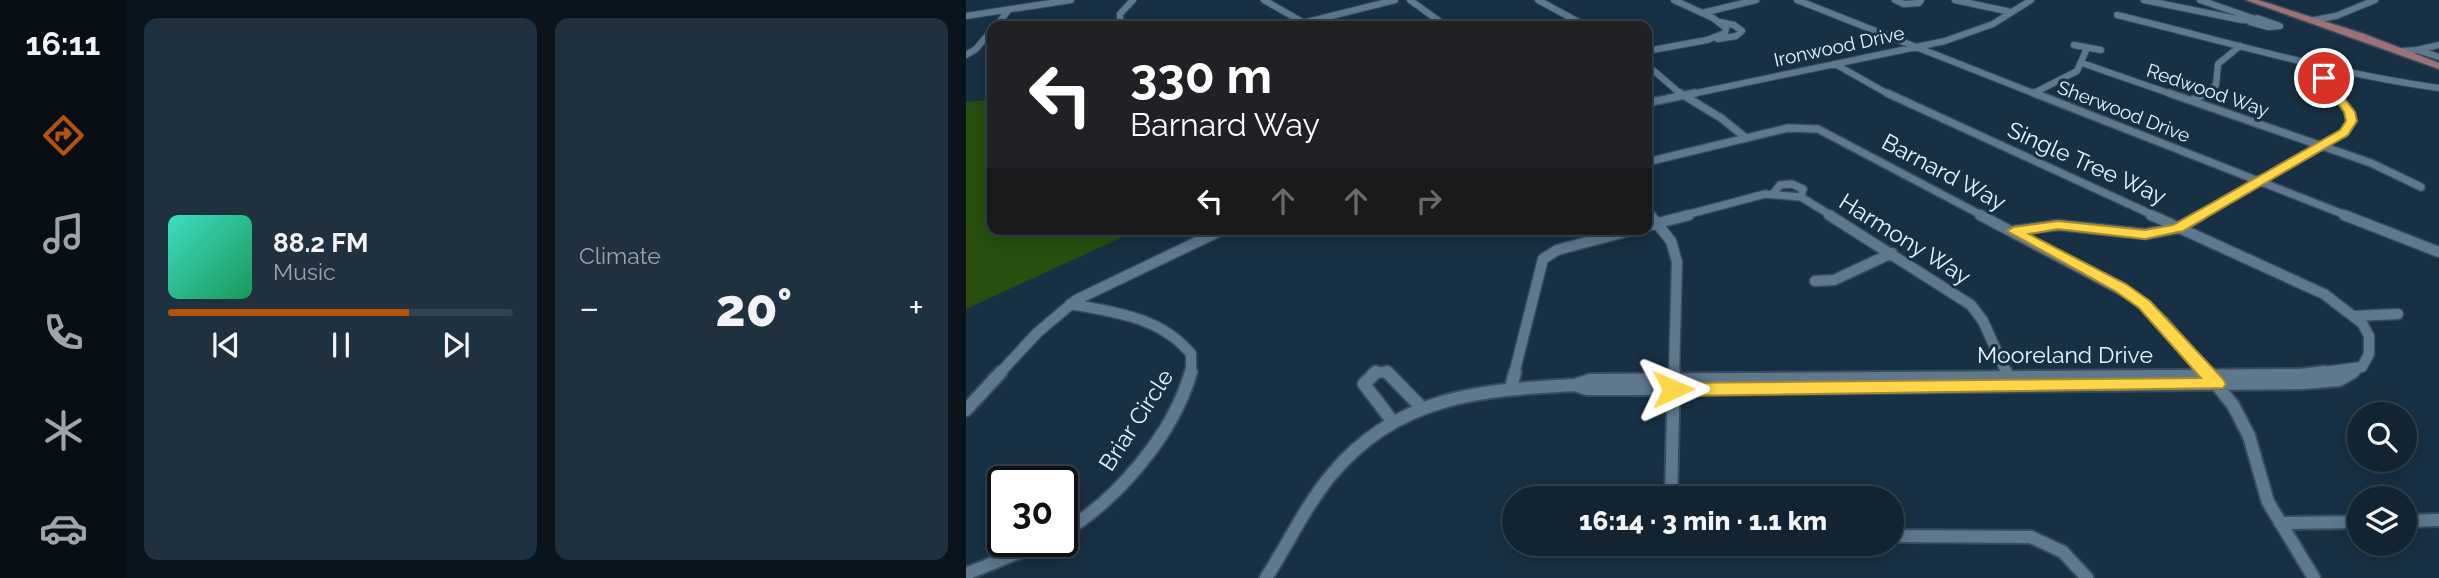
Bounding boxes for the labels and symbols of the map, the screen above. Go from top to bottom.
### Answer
street label: Ironwood Drive [1772,21,1906,71]
pin [2294,48,2354,108]
street label: Redwood Way [2144,59,2272,121]
street label: Sherwood Drive [2055,76,2193,146]
street label: Single Tree Way [2004,115,2171,210]
street label: Barnard Way [1878,128,2011,216]
street label: Harmony Way [1835,187,1976,290]
street label: Mooreland Drive [1977,341,2153,368]
position arrow [1636,352,1710,426]
street label: Briar Circle [1093,364,1178,475]
speed limit sign: 30 [987,466,1078,557]

